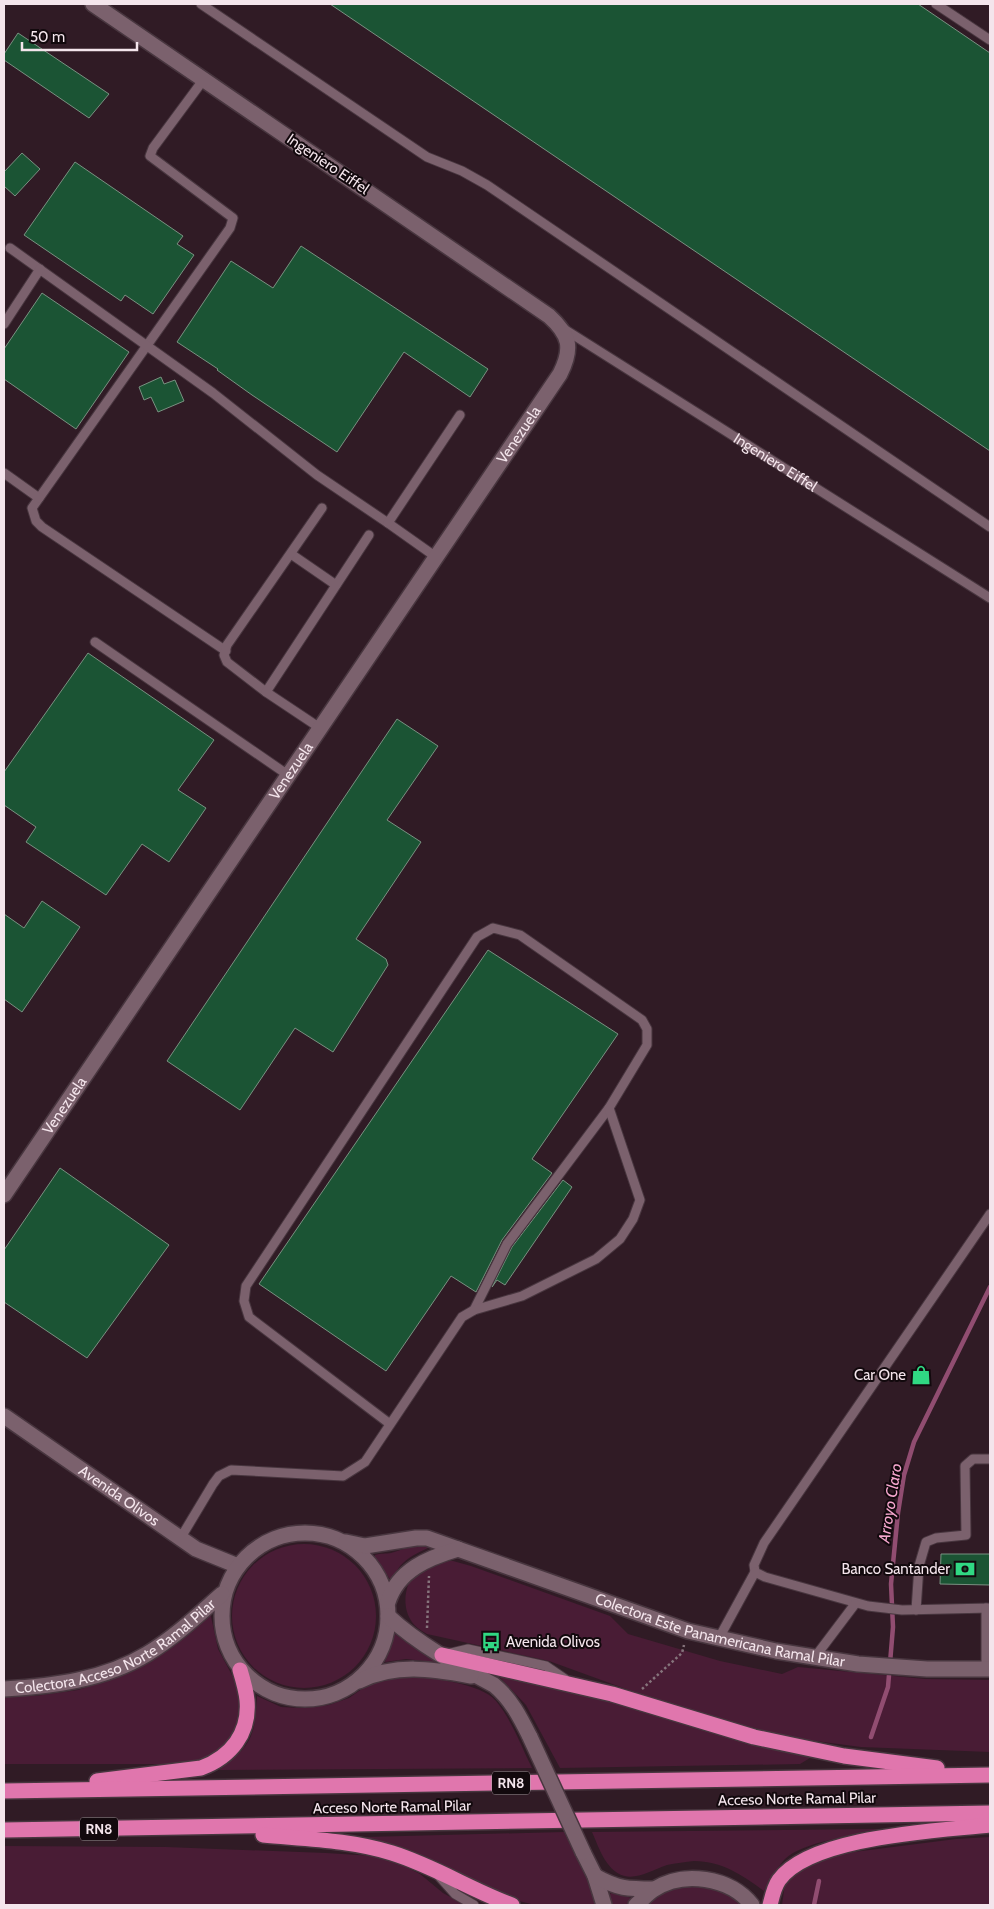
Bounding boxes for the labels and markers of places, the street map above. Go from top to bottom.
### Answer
shop icon: Car One [910,1364,932,1386]
place label: Car One [854,1366,906,1384]
bank icon: Banco Santander [954,1558,976,1580]
place label: Banco Santander [842,1560,950,1578]
bus stop icon: Avenida Olivos [480,1631,502,1653]
place label: Avenida Olivos [506,1633,600,1651]

